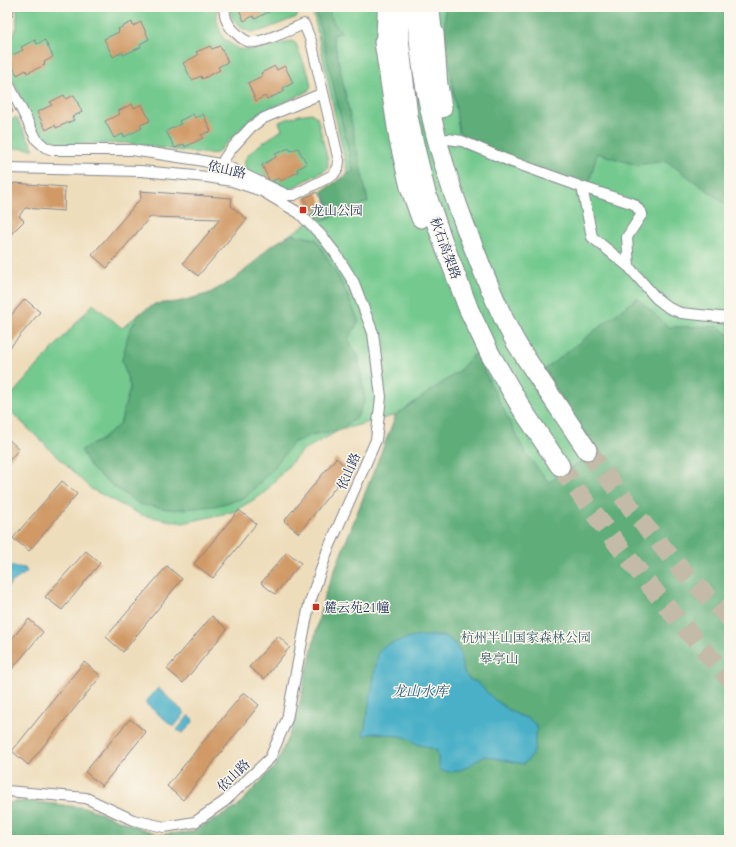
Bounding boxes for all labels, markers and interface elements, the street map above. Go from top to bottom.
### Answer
street label: 依山路 [206,157,248,183]
place label: 龙山公园 [311,202,363,220]
marker: 龙山公园 [298,205,308,215]
street label: 秋石高架路 [425,215,465,282]
street label: 依山路 [333,450,365,493]
place label: 麓云苑21幢 [324,599,389,617]
marker: 麓云苑21幢 [311,602,321,612]
park label: 杭州半山国家森林公园 [461,629,591,647]
park label: 皋亭山 [479,650,519,668]
water label: 龙山水库 [392,682,450,701]
street label: 依山路 [213,756,254,796]

